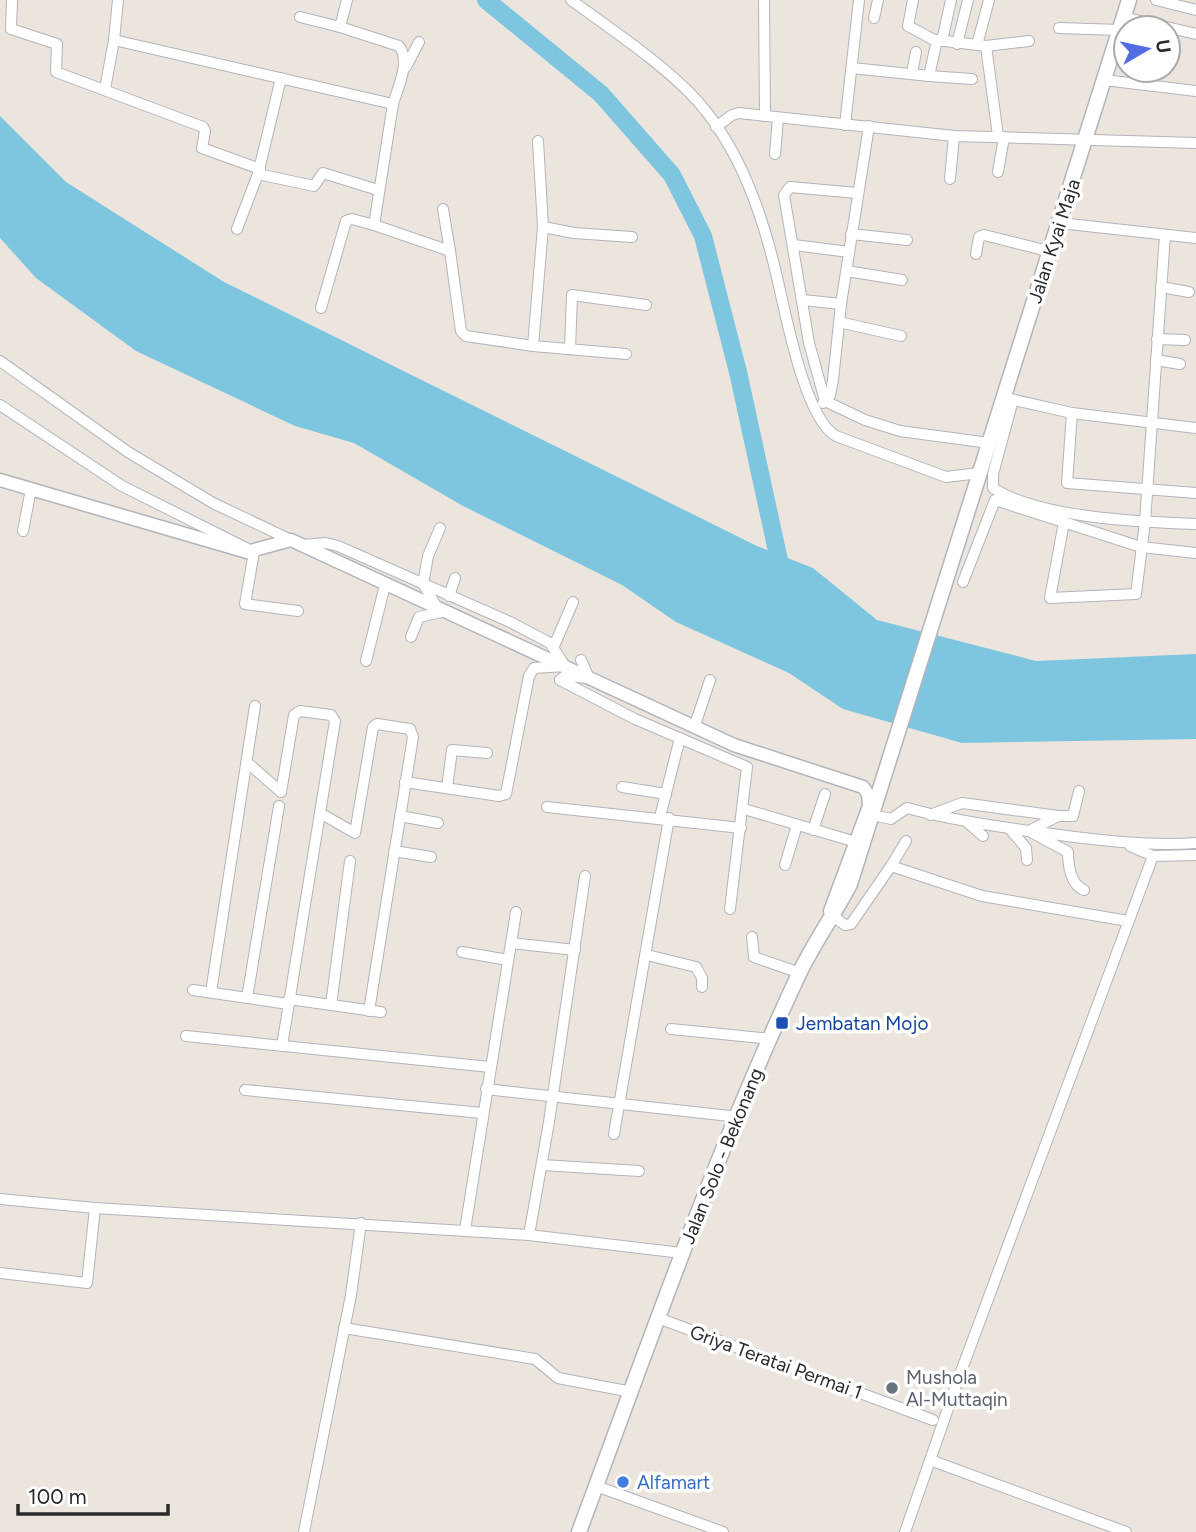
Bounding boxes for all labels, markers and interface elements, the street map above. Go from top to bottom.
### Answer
north arrow [1112,14,1182,84]
text: U [1151,38,1176,55]
street label: Jalan Kyai Maja [1023,176,1085,306]
place label: Jembatan Mojo [796,1012,929,1035]
marker: Jembatan Mojo [774,1015,790,1031]
street label: Jalan Solo - Bekonang [676,1065,768,1247]
street label: Griya Teratai Permai 1 [687,1320,865,1404]
place label: Mushola Al-Muttaqin [906,1366,1008,1411]
marker: Mushola Al-Muttaqin [884,1380,900,1396]
place label: Alfamart [637,1471,710,1494]
scale bar [18,1472,168,1516]
marker: Alfamart [615,1474,631,1490]
text: 100 m [28,1484,87,1509]

